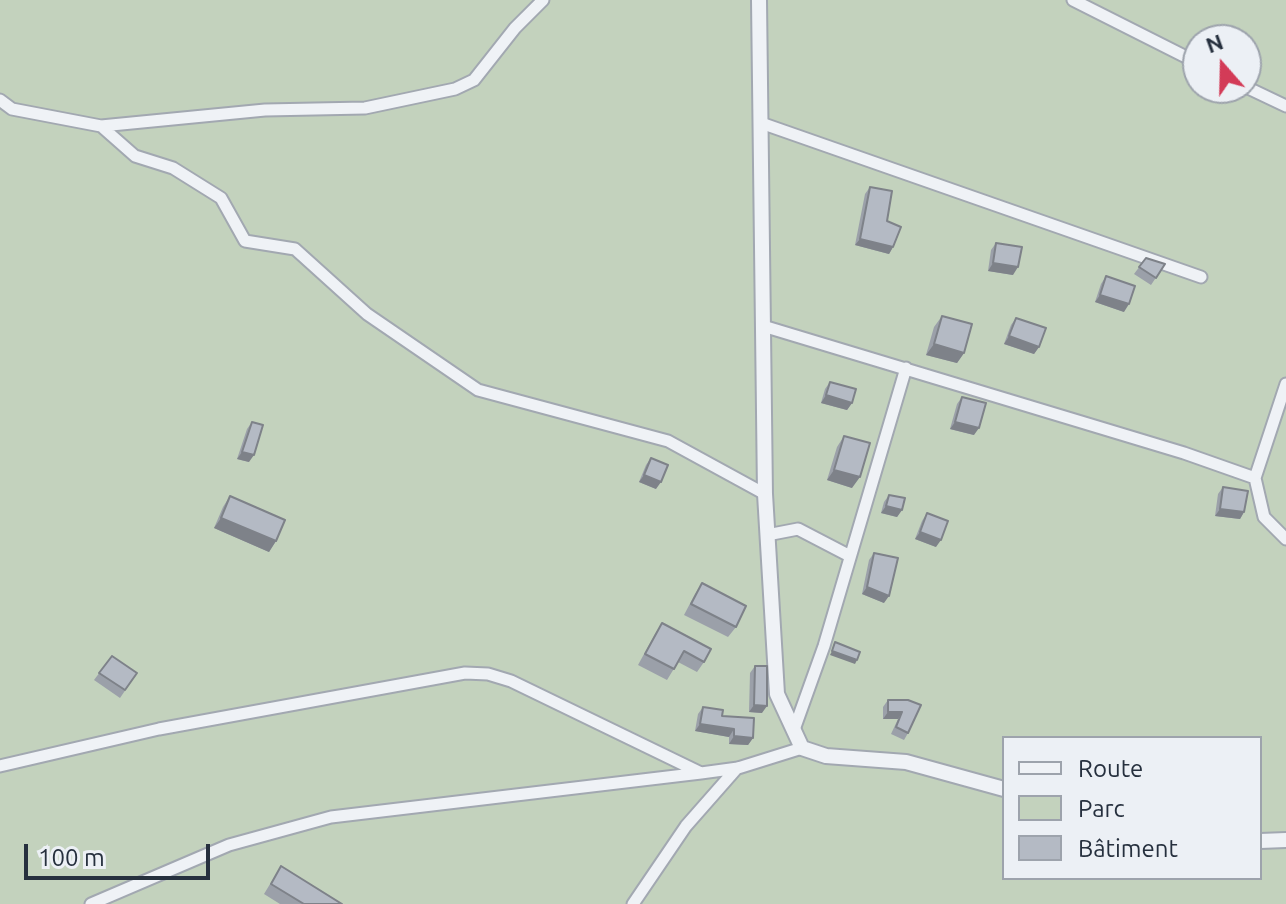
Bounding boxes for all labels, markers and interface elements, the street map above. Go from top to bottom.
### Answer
north arrow [1182,24,1262,104]
text: N [1202,28,1226,57]
legend [1002,736,1262,880]
text: Route [1078,755,1143,782]
text: Parc [1078,795,1125,822]
scale bar [28,828,214,878]
text: Bâtiment [1078,835,1178,862]
text: 100 m [38,844,105,871]

